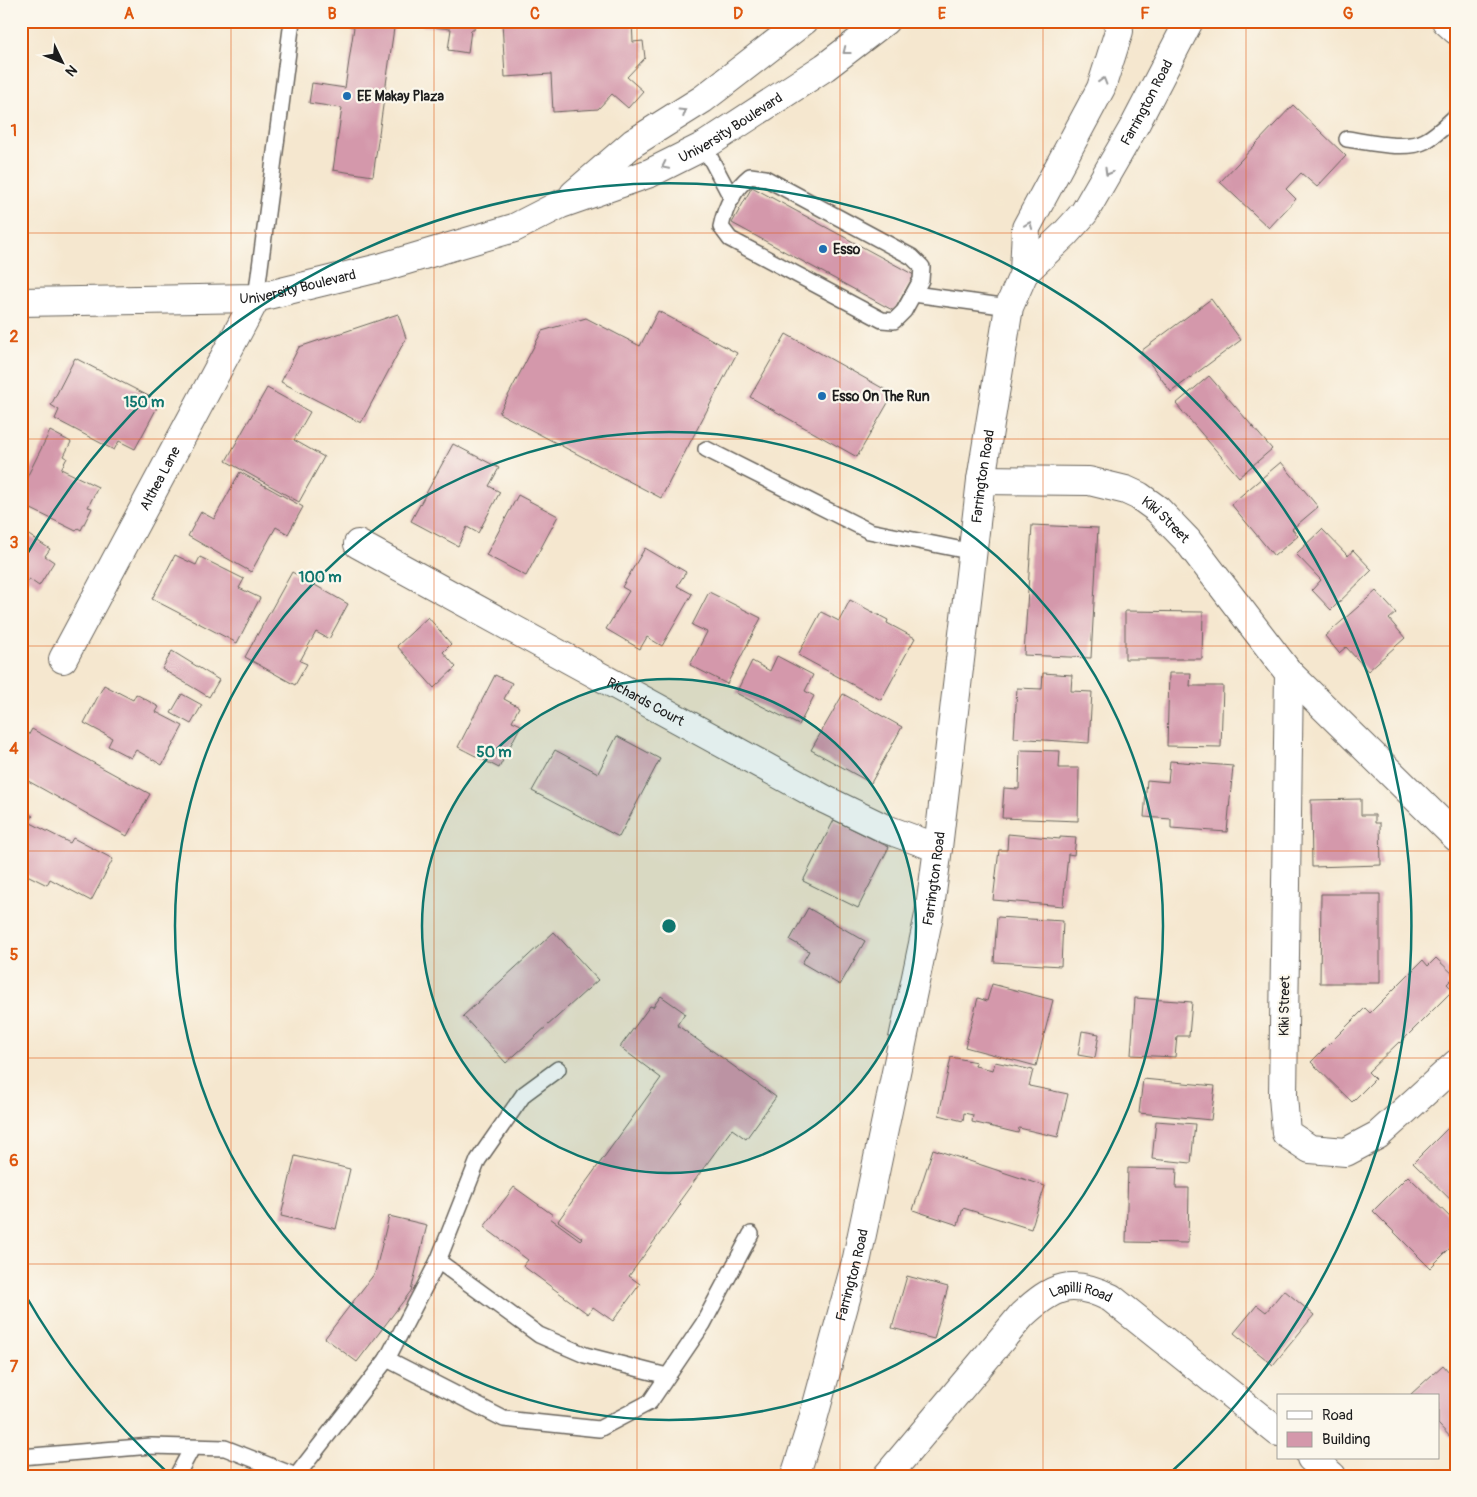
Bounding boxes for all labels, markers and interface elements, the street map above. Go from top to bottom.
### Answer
text: A [124,4,135,24]
text: B [327,4,337,24]
text: C [530,4,540,24]
text: D [733,4,743,24]
text: E [938,4,947,24]
text: F [1140,4,1150,24]
text: G [1343,4,1354,24]
north arrow [38,38,88,88]
one-way arrow [842,45,852,54]
street label: Farrington Road [1117,57,1177,148]
text: N [62,61,81,80]
one-way arrow [1098,77,1108,85]
place label: EE Makay Plaza [357,88,444,105]
street label: University Boulevard [676,89,786,166]
marker: EE Makay Plaza [341,90,353,102]
one-way arrow [678,108,687,118]
text: 1 [11,121,17,141]
one-way arrow [661,159,670,170]
one-way arrow [1104,166,1114,175]
one-way arrow [1023,221,1033,230]
place label: Esso [833,241,861,258]
marker: Esso [817,243,829,255]
street label: University Boulevard [239,266,358,307]
text: 2 [10,327,19,347]
place label: Esso On The Run [832,388,930,405]
marker: Esso On The Run [816,390,828,402]
text: 150 m [124,393,164,412]
street label: Farrington Road [968,428,998,524]
street label: Althea Lane [136,444,184,513]
street label: Kiki Street [1138,493,1193,547]
text: 3 [10,533,19,553]
text: 100 m [299,568,341,587]
street label: Richards Court [604,674,687,730]
text: 4 [9,739,19,759]
text: 50 m [477,743,511,762]
street label: Farrington Road [919,831,949,927]
centre of rings [660,917,678,935]
text: 5 [10,945,19,965]
street label: Kiki Street [1275,975,1294,1036]
text: 6 [9,1151,19,1171]
street label: Farrington Road [832,1227,872,1323]
street label: Lapilli Road [1047,1279,1115,1306]
text: 7 [10,1357,19,1377]
legend [1277,1394,1440,1460]
text: Road [1322,1406,1353,1425]
text: Building [1322,1430,1370,1449]

